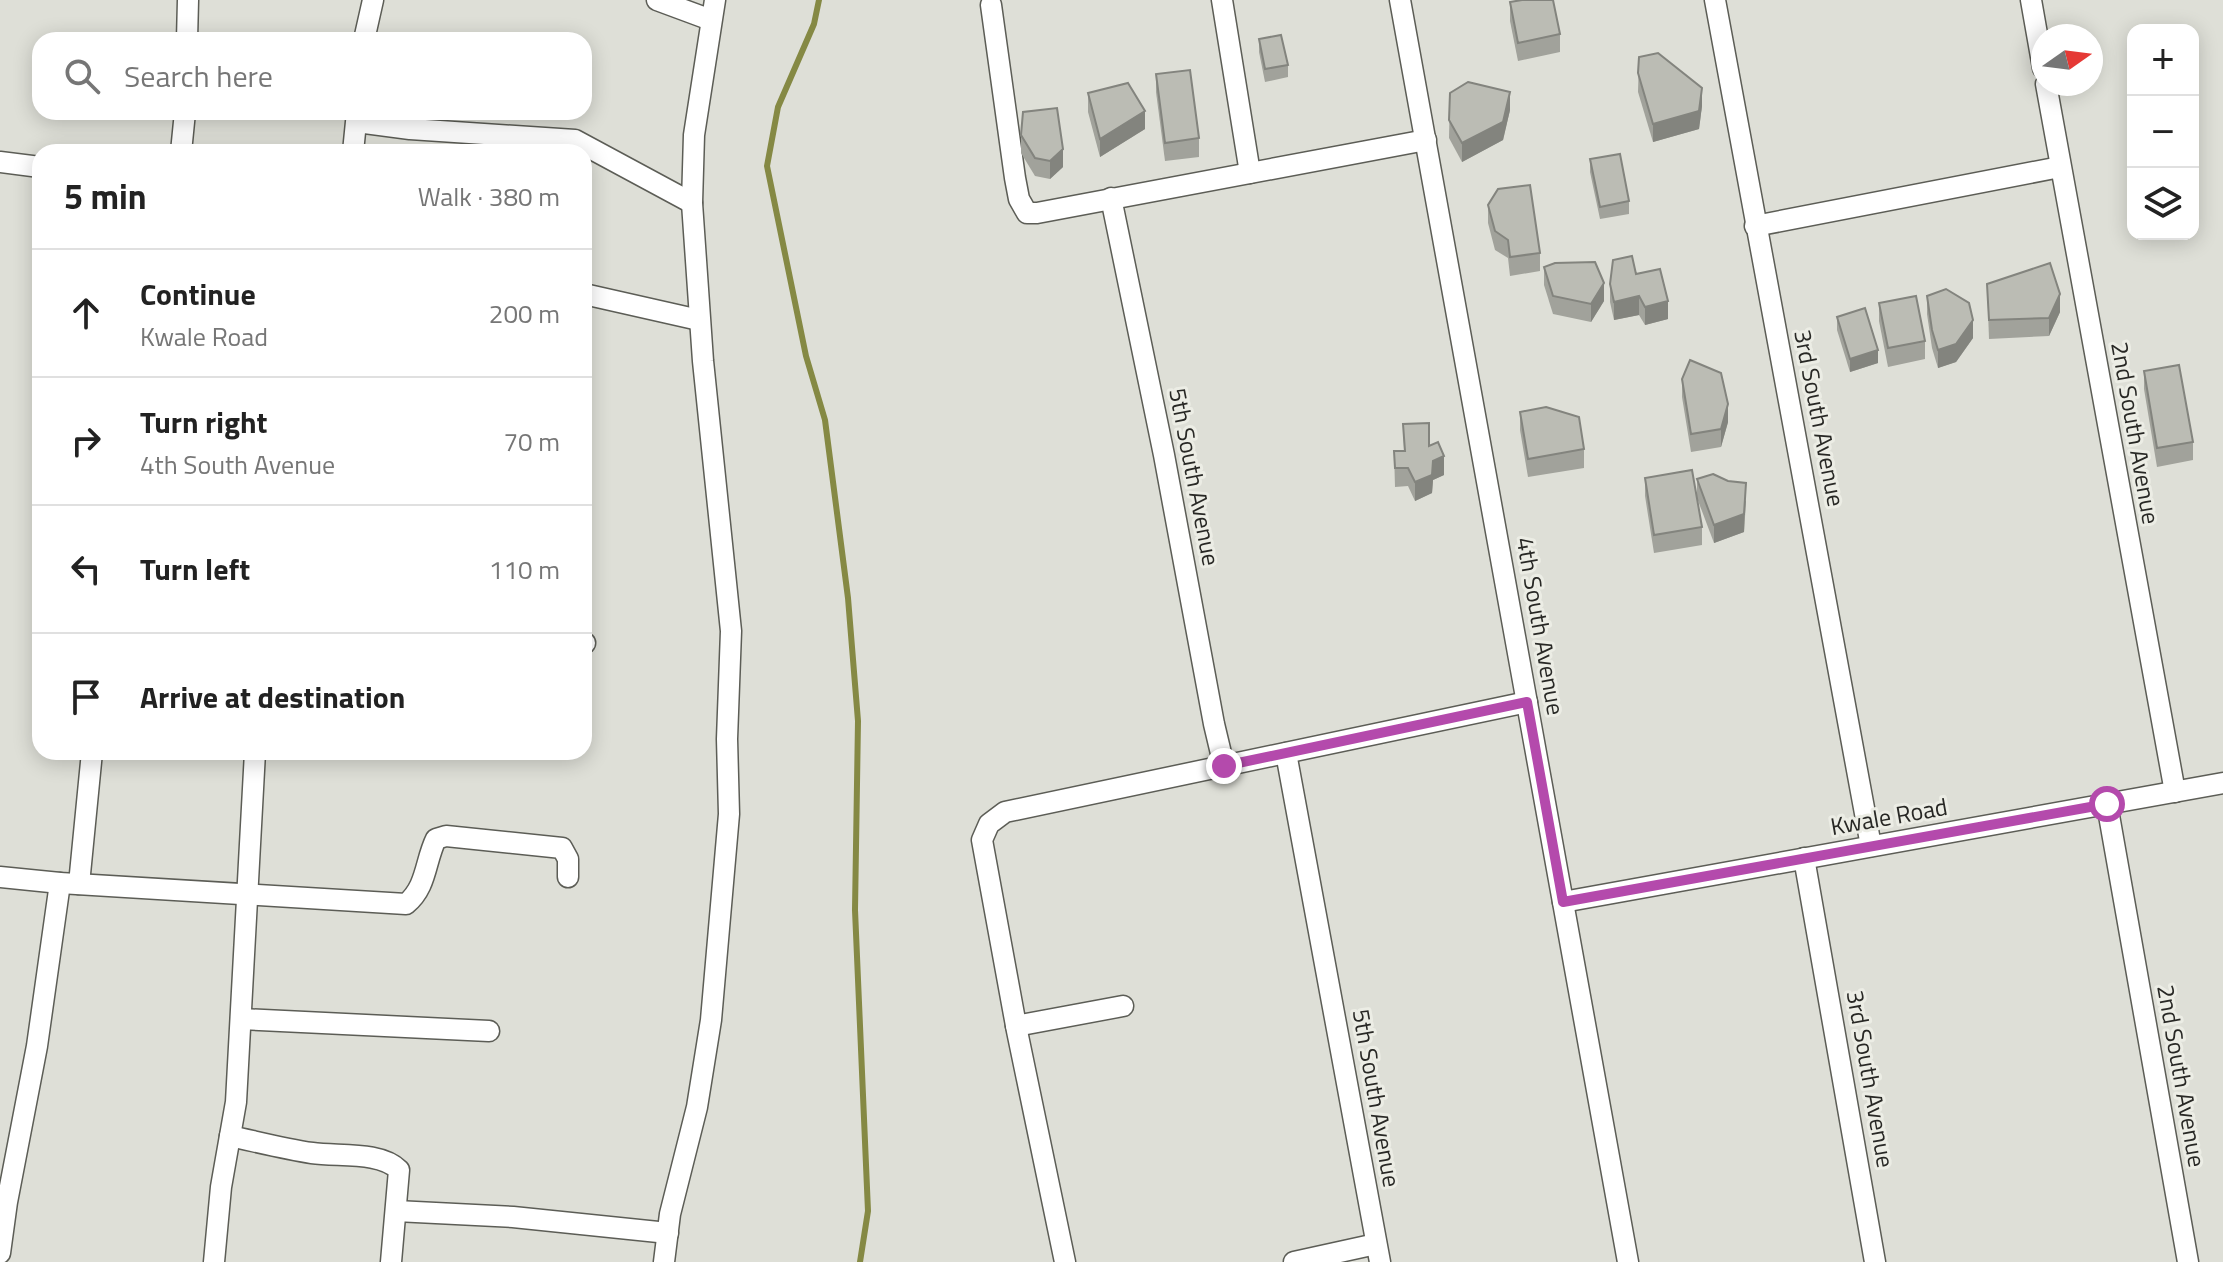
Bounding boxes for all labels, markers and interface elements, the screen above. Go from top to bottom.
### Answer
north arrow [2031,24,2103,96]
map controls [2127,24,2199,240]
button: + [2127,24,2199,96]
search box [32,32,592,120]
text: Search here [124,53,273,99]
icon: search [60,54,104,98]
button: − [2127,96,2199,168]
button: layers [2127,168,2199,240]
text: 5 min [64,170,147,222]
text: Walk · 380 m [418,177,560,216]
text: Continue [140,271,256,317]
icon: ahead [64,291,108,335]
text: 200 m [489,294,560,333]
text: Kwale Road [140,317,268,356]
street label: 3rd South Avenue [1785,326,1855,509]
street label: 2nd South Avenue [2102,339,2170,527]
street label: 5th South Avenue [1160,385,1230,569]
text: Turn right [140,399,268,445]
icon: right [64,419,108,463]
text: 70 m [503,422,560,461]
text: 4th South Avenue [140,445,335,484]
street label: 4th South Avenue [1508,534,1574,718]
text: Turn left [140,546,250,592]
icon: left [64,547,108,591]
text: 110 m [489,550,560,589]
text: Arrive at destination [140,674,405,720]
icon: arrive [64,675,108,719]
route end [1206,748,1242,784]
route start [2089,786,2125,822]
street label: Kwale Road [1828,788,1950,844]
street label: 2nd South Avenue [2148,982,2216,1170]
street label: 3rd South Avenue [1838,987,1904,1170]
street label: 5th South Avenue [1344,1006,1410,1190]

